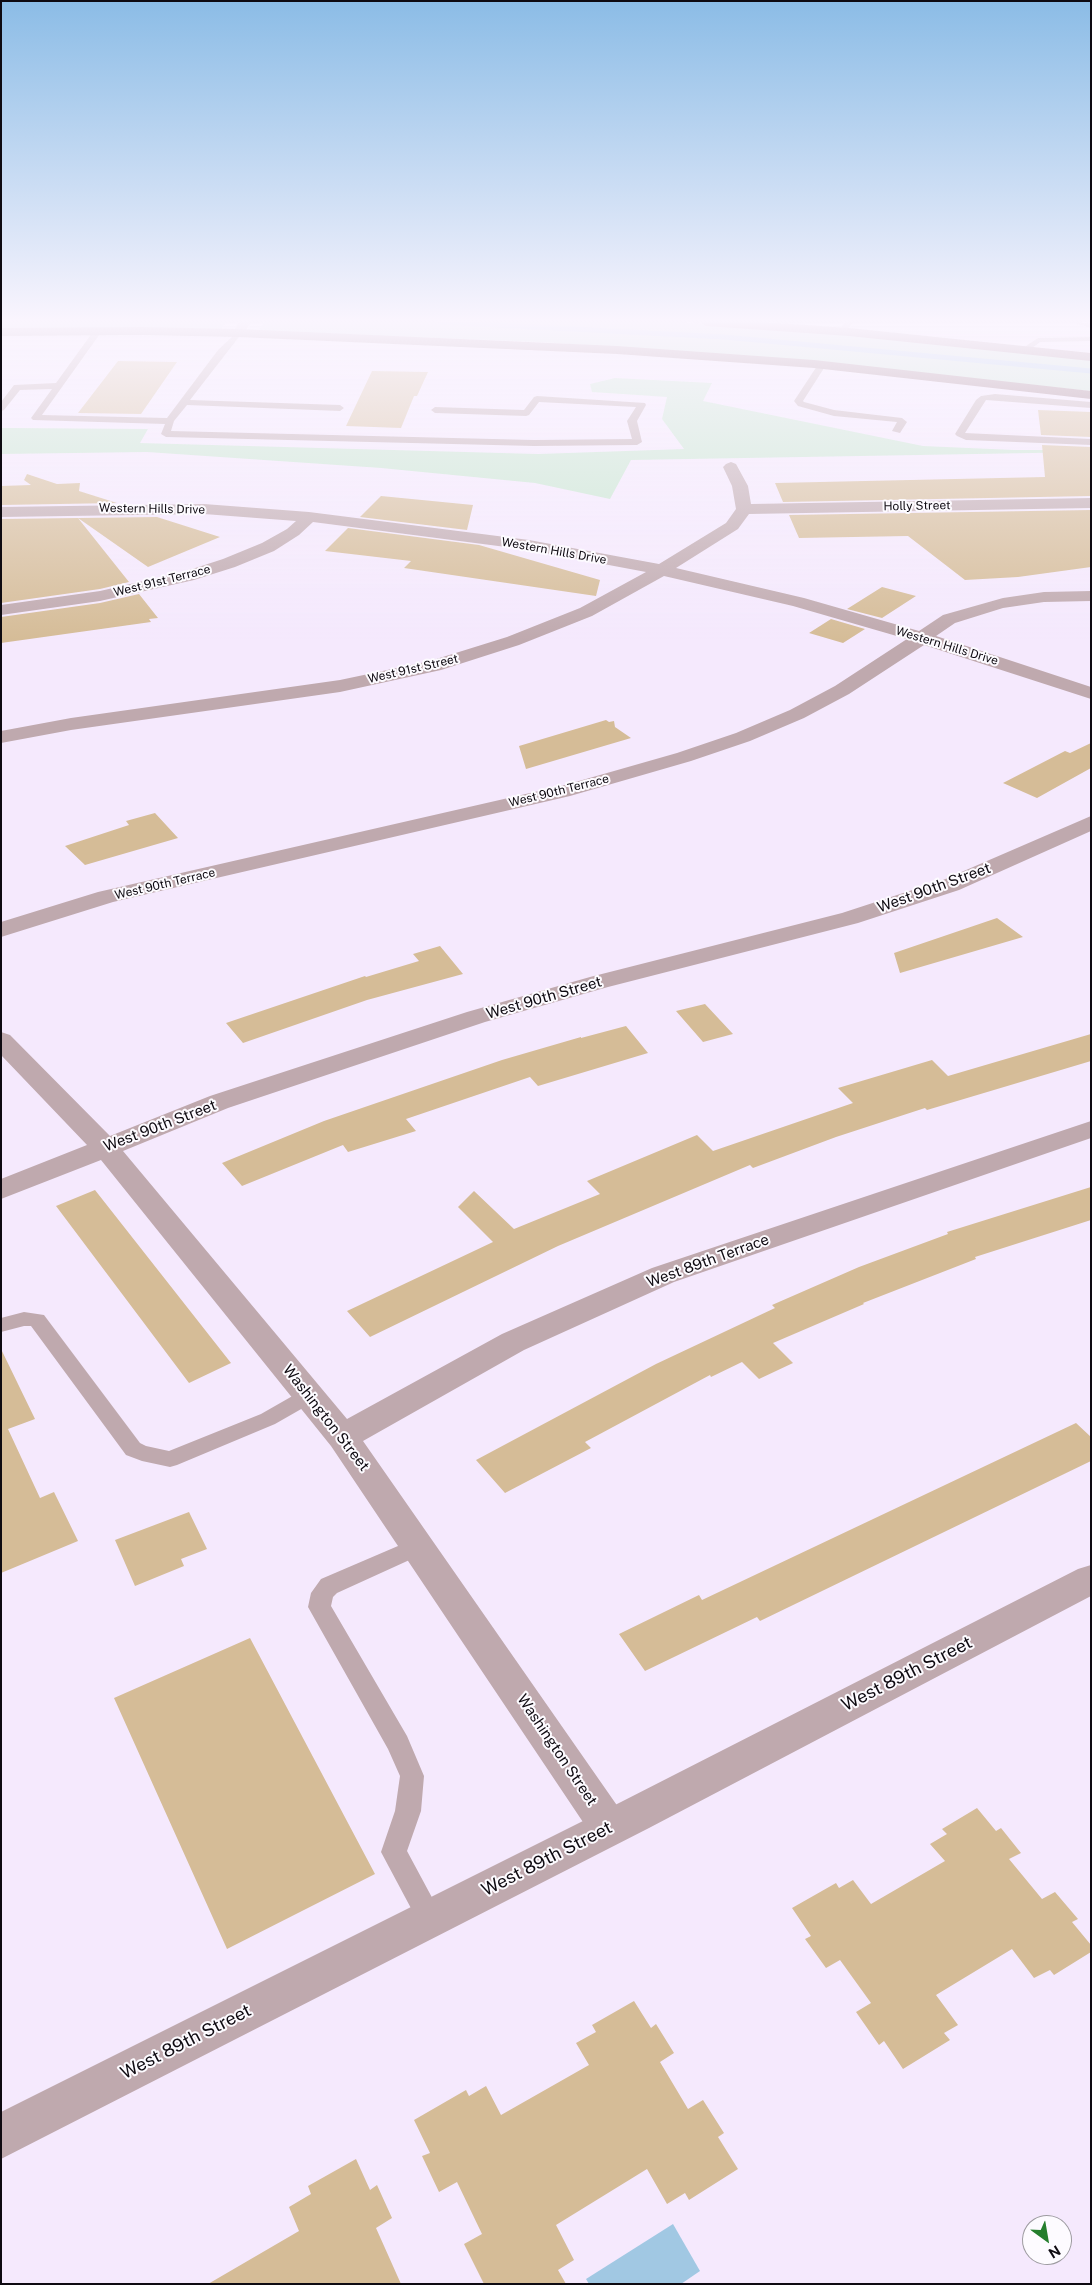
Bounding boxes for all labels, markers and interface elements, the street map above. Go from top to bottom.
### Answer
street label: Holly Street [883,498,951,514]
street label: Western Hills Drive [99,501,205,517]
street label: Western Hills Drive [500,535,608,567]
street label: West 91st Terrace [112,562,212,600]
street label: Western Hills Drive [894,624,1000,668]
street label: West 91st Street [366,652,460,686]
street label: West 90th Terrace [507,772,611,810]
street label: West 90th Street [875,859,993,917]
street label: West 90th Terrace [113,865,217,903]
street label: West 90th Street [484,973,604,1023]
street label: West 90th Street [101,1096,219,1156]
street label: West 89th Terrace [644,1231,772,1291]
street label: Washington Street [279,1361,373,1475]
street label: West 89th Street [838,1632,976,1716]
street label: Washington Street [513,1691,601,1809]
street label: West 89th Street [478,1817,616,1901]
street label: West 89th Street [117,2000,255,2084]
north arrow [1022,2215,1072,2265]
text: N [1046,2242,1063,2262]

